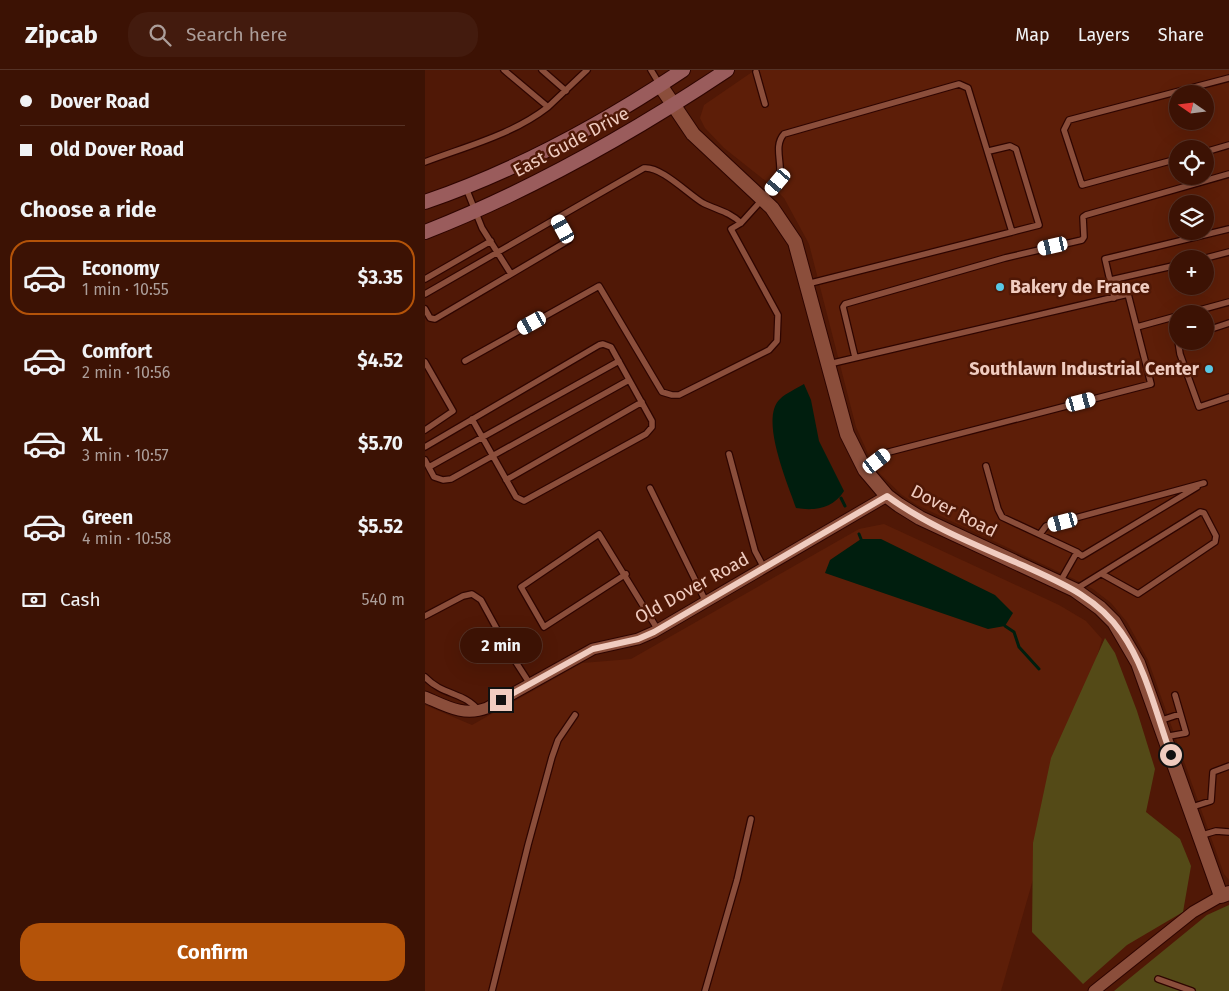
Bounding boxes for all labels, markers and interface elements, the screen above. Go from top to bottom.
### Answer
search box [128,12,478,57]
text: Zipcab [25,21,98,49]
icon: search [146,21,174,49]
text: Search here [186,23,287,46]
text: Map [1015,24,1050,46]
text: Layers [1078,24,1130,46]
text: Share [1158,24,1204,46]
north arrow [1169,85,1214,130]
map controls [1169,85,1214,350]
text: Dover Road [50,90,150,113]
street label: East Gude Drive [509,102,633,182]
text: Old Dover Road [50,138,184,161]
button: locate [1169,140,1214,185]
car [762,166,793,198]
button: layers [1169,195,1214,240]
text: Choose a ride [20,196,156,223]
car [549,212,576,246]
car [1036,235,1069,257]
button: + [1169,250,1214,295]
icon: car [22,255,67,300]
text: Economy [82,257,159,280]
text: $3.35 [358,266,403,289]
place label: Bakery de France [1010,276,1150,298]
text: 1 min · 10:55 [82,280,169,299]
marker: Bakery de France [994,281,1006,293]
button: − [1169,305,1214,350]
car [515,309,548,337]
icon: car [22,338,67,383]
text: Comfort [82,340,152,363]
text: $4.52 [357,349,403,372]
place label: Southlawn Industrial Center [969,358,1200,380]
text: 2 min · 10:56 [82,363,170,382]
marker: Southlawn Industrial Center [1203,363,1215,375]
car [1064,391,1097,413]
icon: car [22,421,67,466]
text: XL [82,423,103,446]
text: $5.70 [358,432,403,455]
text: 3 min · 10:57 [82,446,169,465]
car [860,446,893,476]
street label: Dover Road [907,480,1001,542]
icon: car [22,504,67,549]
text: Green [82,506,133,529]
car [1046,511,1079,533]
text: $5.52 [358,515,403,538]
text: 4 min · 10:58 [82,529,171,548]
street label: Old Dover Road [631,548,753,628]
icon: cash [20,586,48,614]
text: Cash [60,588,101,611]
text: 540 m [362,590,405,609]
callout: 2 min [460,628,542,662]
text: 2 min [481,636,521,655]
route end [490,689,512,711]
route start [1160,744,1182,766]
button: Confirm [20,923,405,981]

